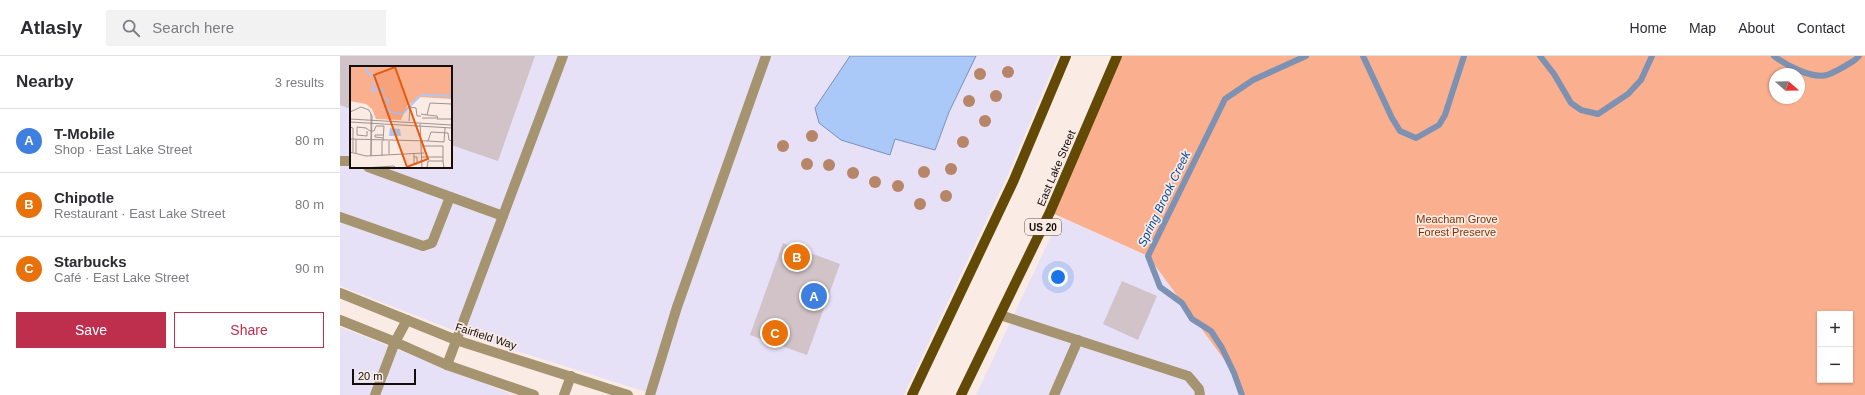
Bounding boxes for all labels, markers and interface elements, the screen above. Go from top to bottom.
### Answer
search box [106,10,386,46]
text: Atlasly [20,17,82,38]
icon: search [120,17,142,39]
text: Search here [152,19,234,36]
text: Home [1630,20,1667,36]
text: Map [1689,20,1716,36]
text: About [1738,20,1775,36]
text: Contact [1797,20,1845,36]
inset map [350,66,452,168]
north arrow [1769,68,1805,104]
text: Nearby [16,72,74,91]
text: 3 results [275,75,324,90]
text: T-Mobile [54,125,115,142]
street label: East Lake Street [1035,128,1077,208]
text: A [24,133,34,148]
text: 80 m [295,133,324,148]
text: Shop · East Lake Street [54,142,192,157]
water label: Spring Brook Creek [1135,148,1194,249]
text: Chipotle [54,189,114,206]
text: B [24,197,34,212]
text: 80 m [295,197,324,212]
text: Restaurant · East Lake Street [54,206,225,221]
park label: Meacham Grove Forest Preserve [1416,213,1498,238]
road number: US 20 [1025,219,1061,235]
pin: B [784,242,810,272]
text: Starbucks [54,253,127,270]
text: C [24,261,34,276]
text: 90 m [295,261,324,276]
your location [1048,267,1068,287]
text: Café · East Lake Street [54,270,189,285]
pin: A [801,281,827,311]
map controls [1817,311,1853,383]
button: + [1817,311,1853,347]
button: Save [16,312,166,348]
button: Share [174,312,324,348]
pin: C [762,318,788,348]
street label: Fairfield Way [454,320,519,352]
button: − [1817,347,1853,383]
scale bar [352,367,416,386]
text: 20 m [358,370,382,382]

